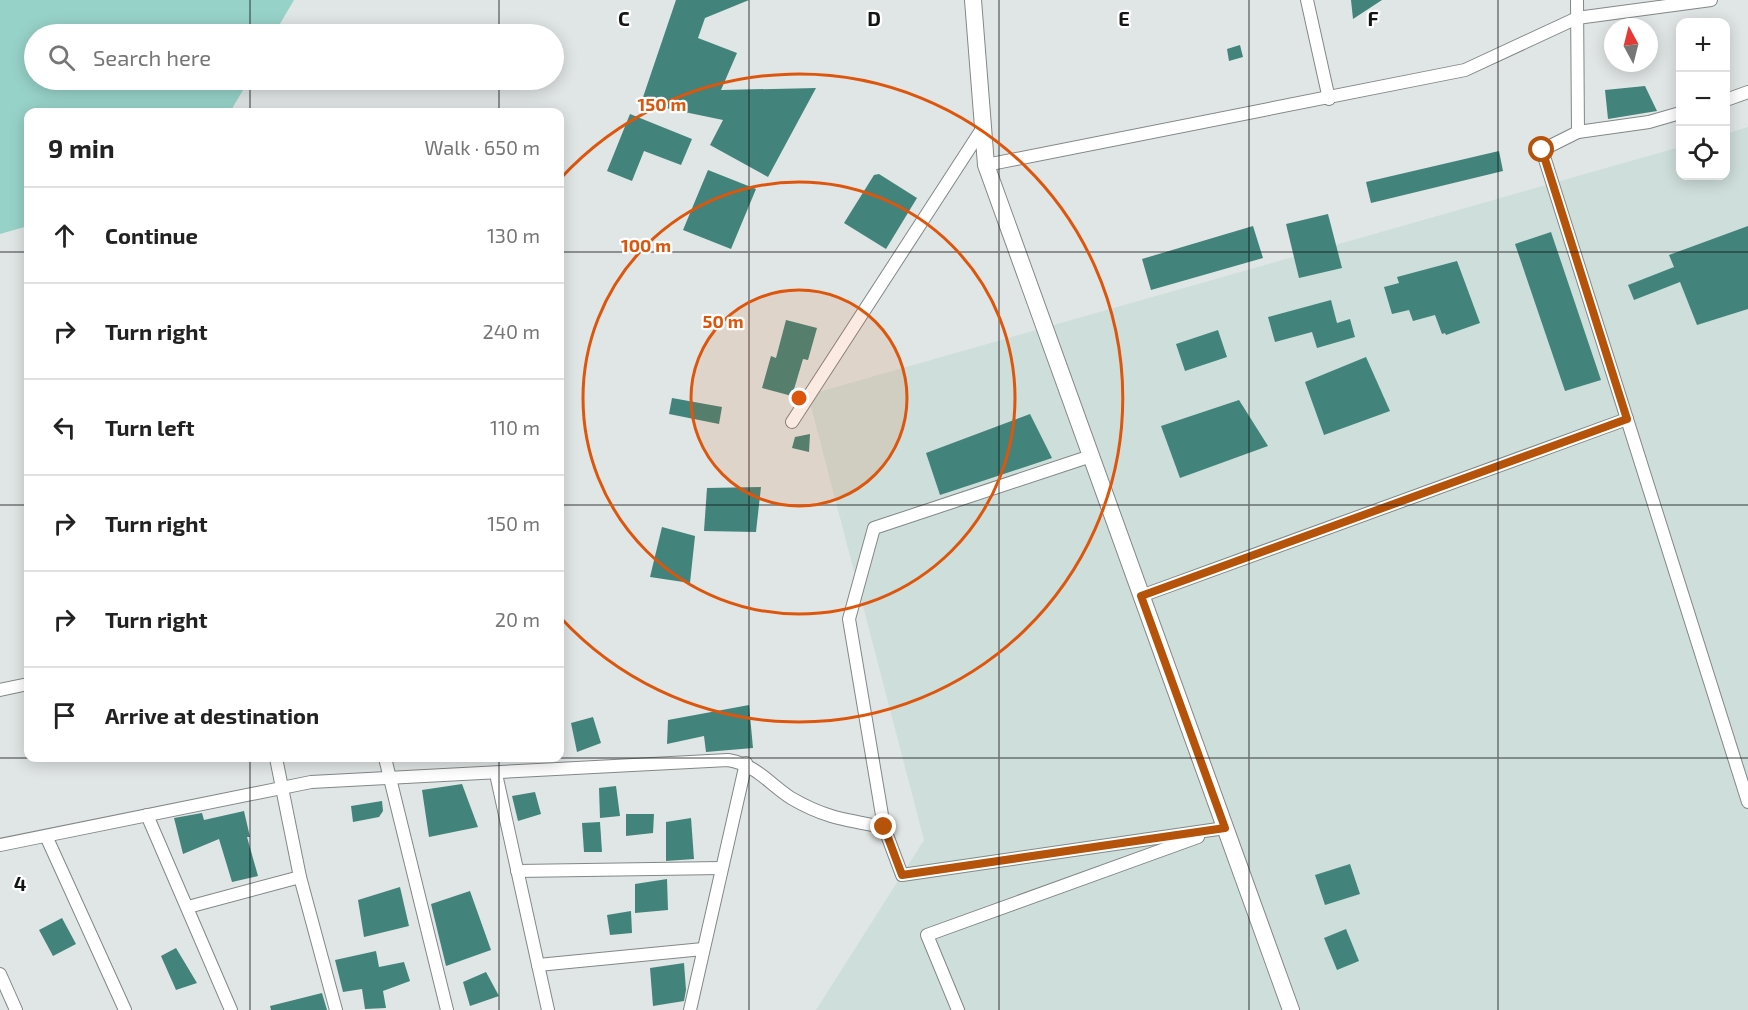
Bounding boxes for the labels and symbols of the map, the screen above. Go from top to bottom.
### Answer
text: C [618,6,630,30]
text: D [867,6,881,30]
text: E [1118,6,1130,30]
text: F [1367,6,1379,30]
north arrow [1604,18,1658,72]
text: 150 m [638,93,686,115]
route start [1528,136,1554,162]
text: 100 m [621,234,671,256]
text: 50 m [702,310,744,332]
centre of rings [789,388,809,408]
route end [870,813,896,839]
text: 4 [14,871,27,895]

